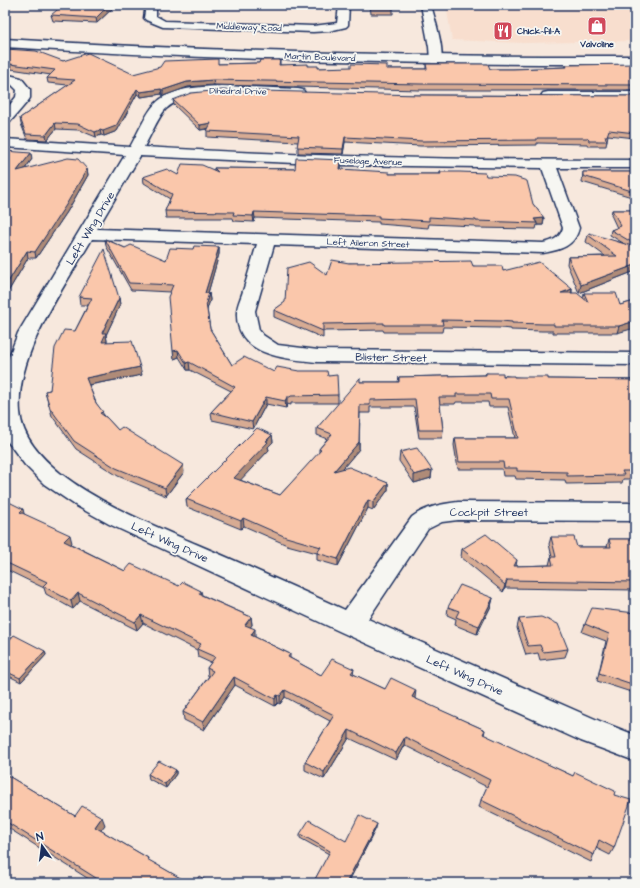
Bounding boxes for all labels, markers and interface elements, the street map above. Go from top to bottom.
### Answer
shop icon: Valvoline [586,15,608,37]
street label: Middleway Road [216,20,282,35]
restaurant icon: Chick-fil-A [492,20,514,42]
place label: Chick-fil-A [517,25,560,38]
place label: Valvoline [579,38,614,51]
street label: Martin Boulevard [284,50,356,65]
street label: Dihedral Drive [209,84,267,99]
street label: Fuselage Avenue [334,154,403,169]
street label: Left Wing Drive [63,189,119,268]
street label: Left Aileron Street [326,236,410,251]
street label: Blister Street [355,349,427,366]
street label: Cockpit Street [450,505,529,520]
street label: Left Wing Drive [128,519,211,567]
street label: Left Wing Drive [423,652,506,700]
north arrow [22,826,62,866]
text: N [35,829,45,845]

